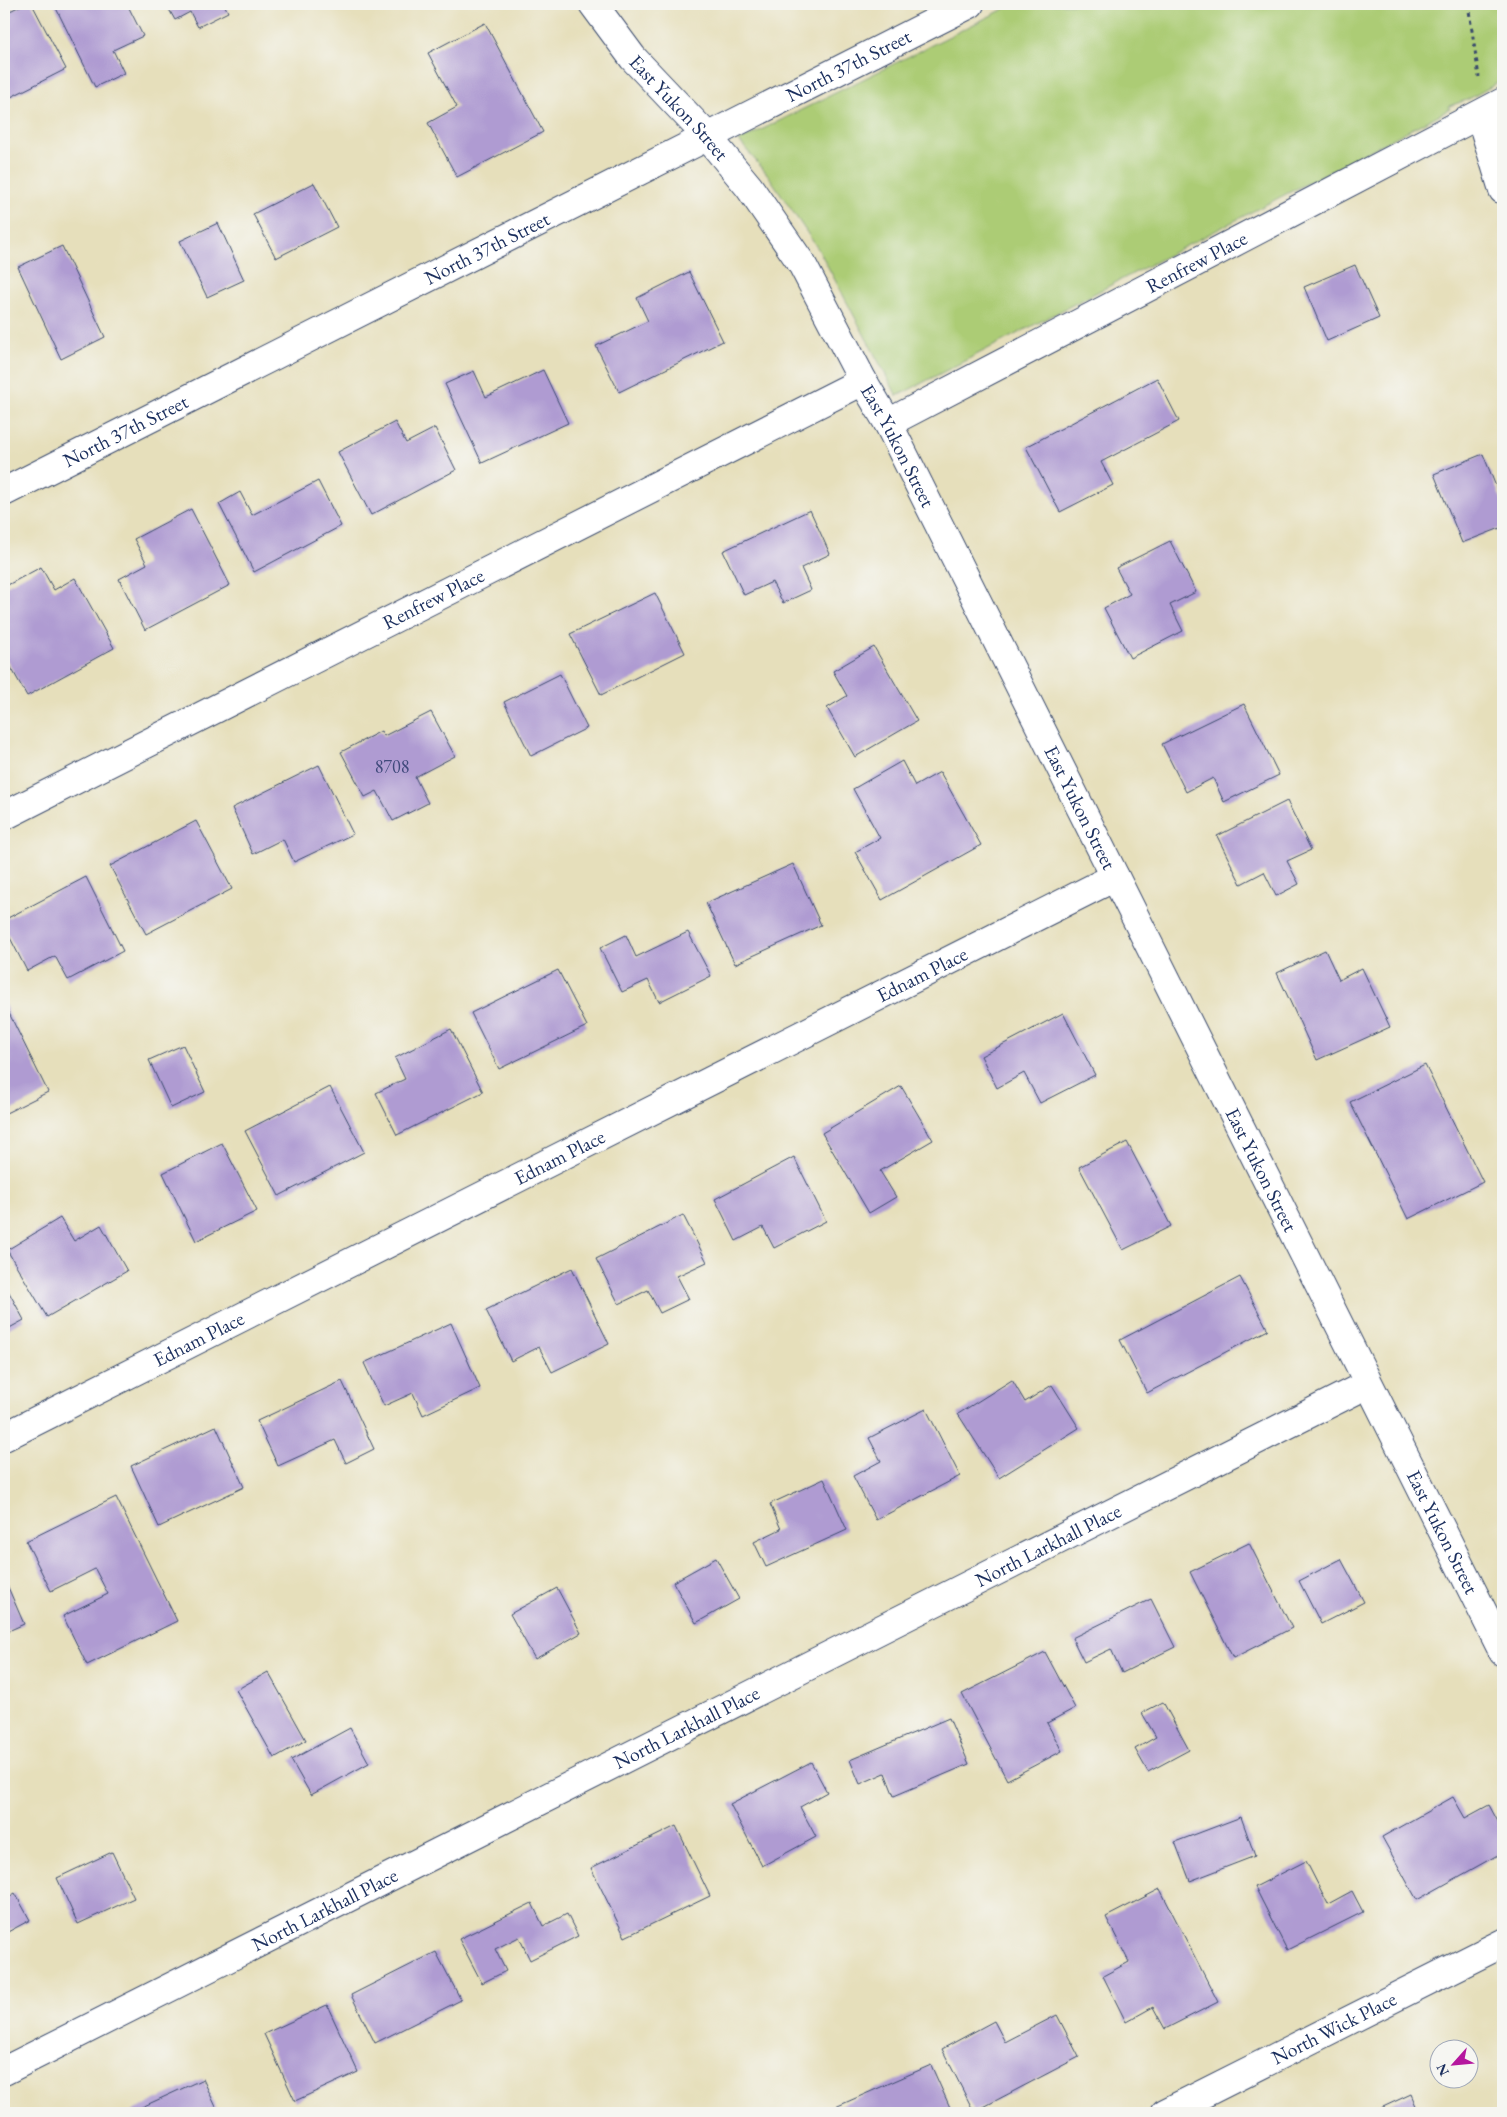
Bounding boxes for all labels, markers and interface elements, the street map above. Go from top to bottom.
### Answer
street label: North 37th Street [781,23,916,108]
street label: East Yukon Street [624,49,735,167]
street label: North 37th Street [420,205,554,291]
street label: Renfrew Place [1141,225,1252,299]
street label: East Yukon Street [855,380,941,512]
street label: North 37th Street [58,388,193,473]
street label: Renfrew Place [378,562,489,635]
street label: East Yukon Street [1038,741,1123,875]
house number: 8708 [375,755,409,778]
street label: Ednam Place [872,940,972,1008]
street label: East Yukon Street [1220,1103,1304,1237]
street label: Ednam Place [510,1123,609,1191]
street label: Ednam Place [149,1305,249,1373]
street label: East Yukon Street [1401,1465,1485,1599]
street label: North Larkhall Place [971,1497,1126,1593]
street label: North Larkhall Place [609,1680,764,1775]
street label: North Larkhall Place [247,1862,402,1957]
street label: North Wick Place [1267,1986,1401,2070]
north arrow [1430,2040,1480,2090]
text: N [1432,2060,1453,2079]

